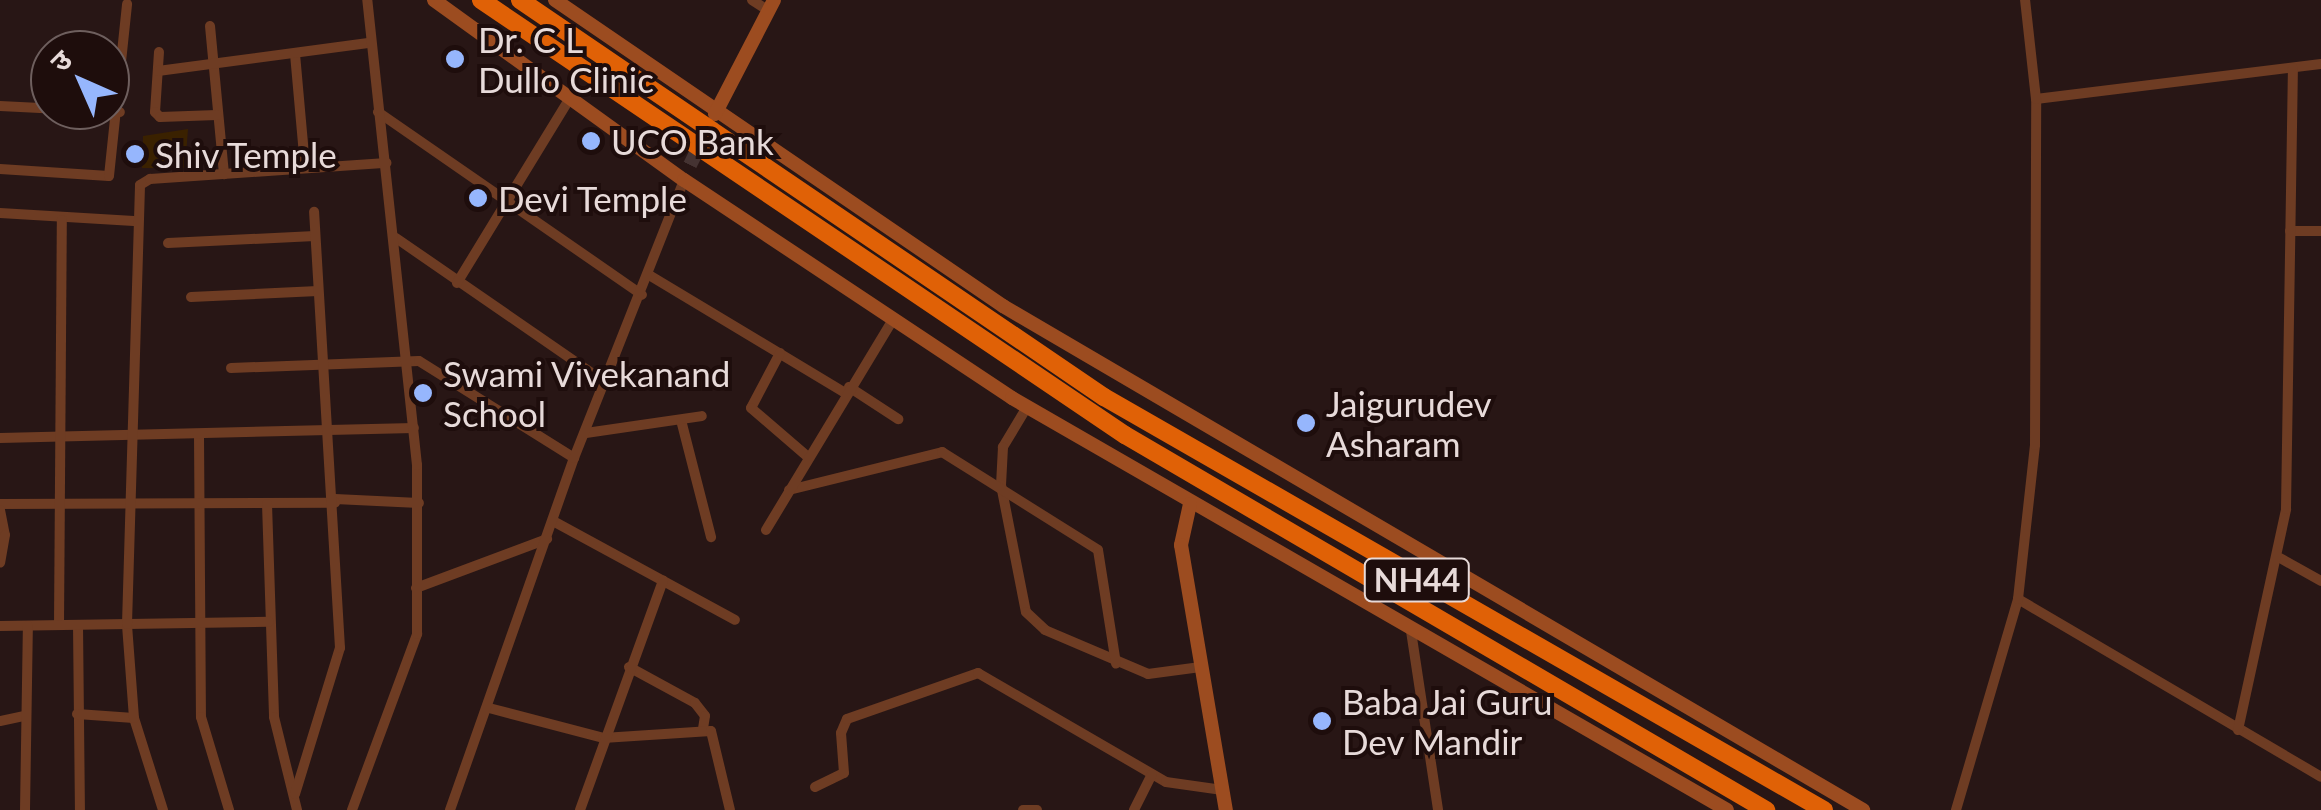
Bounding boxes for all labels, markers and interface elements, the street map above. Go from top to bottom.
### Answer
place label: Dr. C L Dullo Clinic [478,18,654,100]
north arrow [30,30,130,130]
text: उ [42,42,78,78]
marker: Dr. C L Dullo Clinic [442,46,468,72]
place label: UCO Bank [611,120,774,162]
marker: UCO Bank [580,130,602,152]
place label: Shiv Temple [155,133,339,175]
marker: Shiv Temple [124,143,146,165]
place label: Devi Temple [498,177,688,219]
marker: Devi Temple [467,187,489,209]
place label: Swami Vivekanand School [443,352,732,434]
marker: Swami Vivekanand School [412,382,434,404]
place label: Jaigurudev Asharam [1326,382,1492,464]
marker: Jaigurudev Asharam [1295,412,1317,434]
road number: NH44 [1362,553,1472,607]
place label: Baba Jai Guru Dev Mandir [1342,680,1554,762]
marker: Baba Jai Guru Dev Mandir [1311,710,1333,732]

